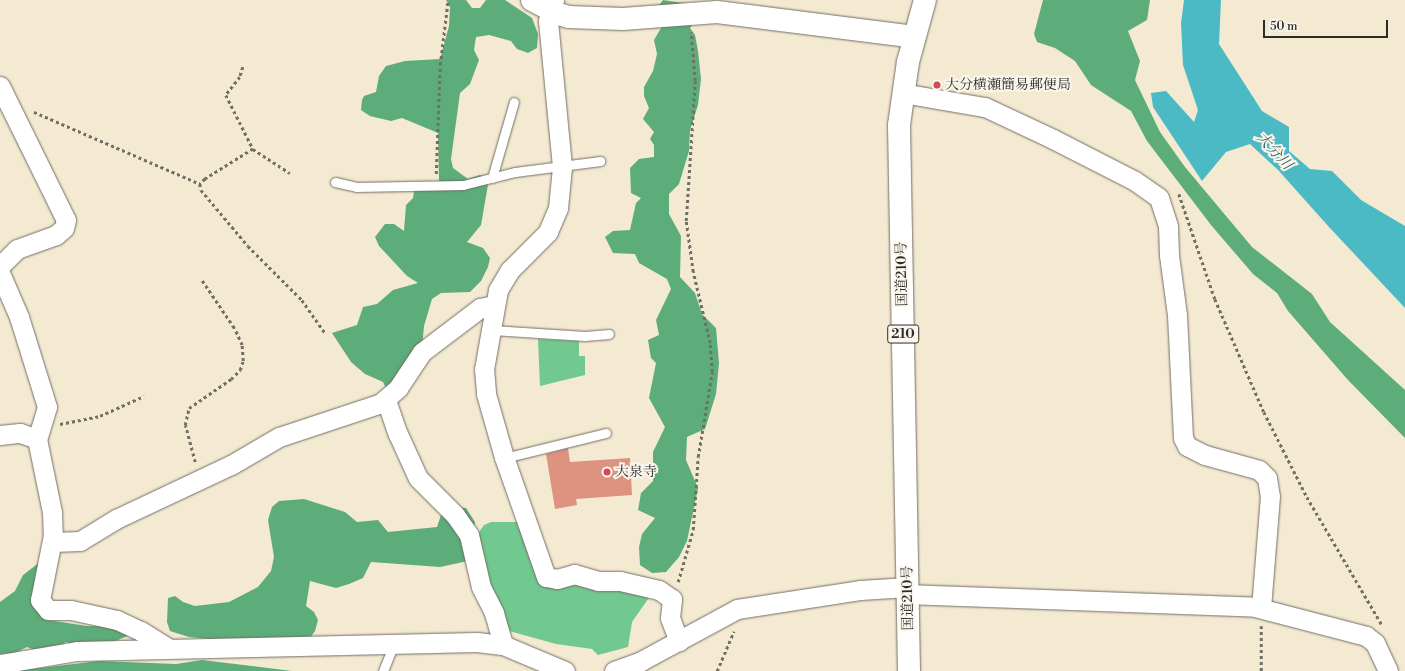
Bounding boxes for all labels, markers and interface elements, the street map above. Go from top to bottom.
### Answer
scale bar [1265,12,1390,38]
text: 50 m [1270,19,1298,34]
place label: 大分横瀬簡易郵便局 [945,77,1071,93]
marker: 大分横瀬簡易郵便局 [932,80,942,90]
water label: 大分川 [1252,128,1296,174]
street label: 国道210号 [893,241,911,307]
road number: 210 [887,323,919,345]
place label: 大泉寺 [615,464,657,480]
marker: 大泉寺 [602,467,612,477]
street label: 国道210号 [899,565,917,631]

